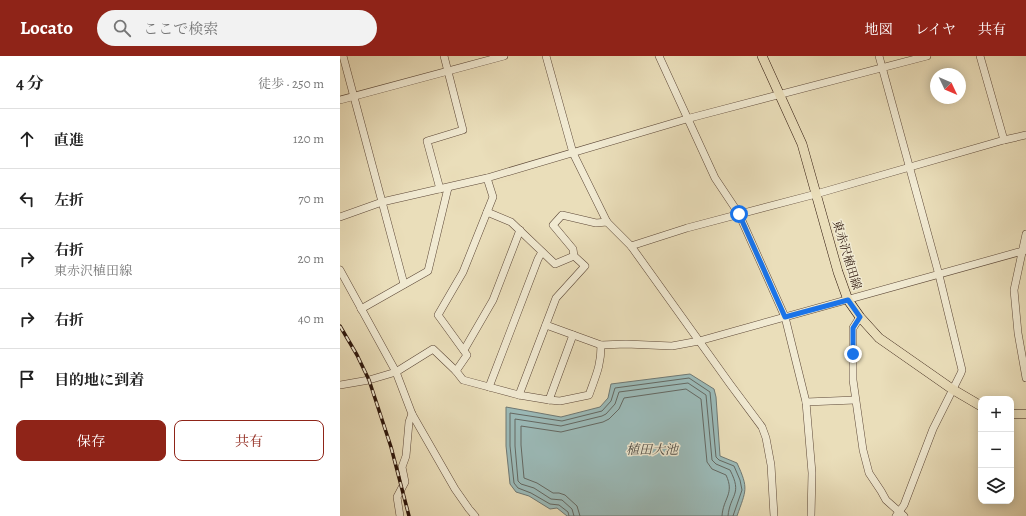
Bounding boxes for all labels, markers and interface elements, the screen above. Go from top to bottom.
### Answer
search box [97,10,377,46]
text: Locato [20,15,73,41]
icon: search [111,17,133,39]
text: ここで検索 [143,19,218,39]
text: 地図 [865,20,893,39]
text: レイヤ [915,20,956,39]
text: 共有 [978,20,1006,39]
north arrow [930,68,966,104]
text: 4 分 [16,72,44,95]
text: 徒歩 · 250 m [258,75,324,92]
icon: ahead [16,128,38,150]
text: 直進 [54,130,84,150]
text: 120 m [293,130,324,147]
icon: left [16,188,38,210]
text: 左折 [54,190,84,210]
text: 70 m [298,190,324,207]
route start [730,205,748,223]
street label: 東赤沢植田線 [829,218,865,292]
text: 右折 [54,240,84,260]
icon: right [16,248,38,270]
text: 20 m [298,250,324,267]
text: 東赤沢植田線 [54,262,132,279]
icon: right [16,308,38,330]
text: 右折 [54,310,84,330]
text: 40 m [298,310,324,327]
route end [844,345,862,363]
icon: arrive [16,368,38,390]
text: 目的地に到着 [54,370,144,390]
map controls [978,396,1014,504]
button: + [978,396,1014,432]
button: 保存 [16,420,166,461]
button: 共有 [174,420,324,461]
button: − [978,432,1014,468]
water label: 植田大池 [626,441,680,458]
button: layers [978,468,1014,504]

